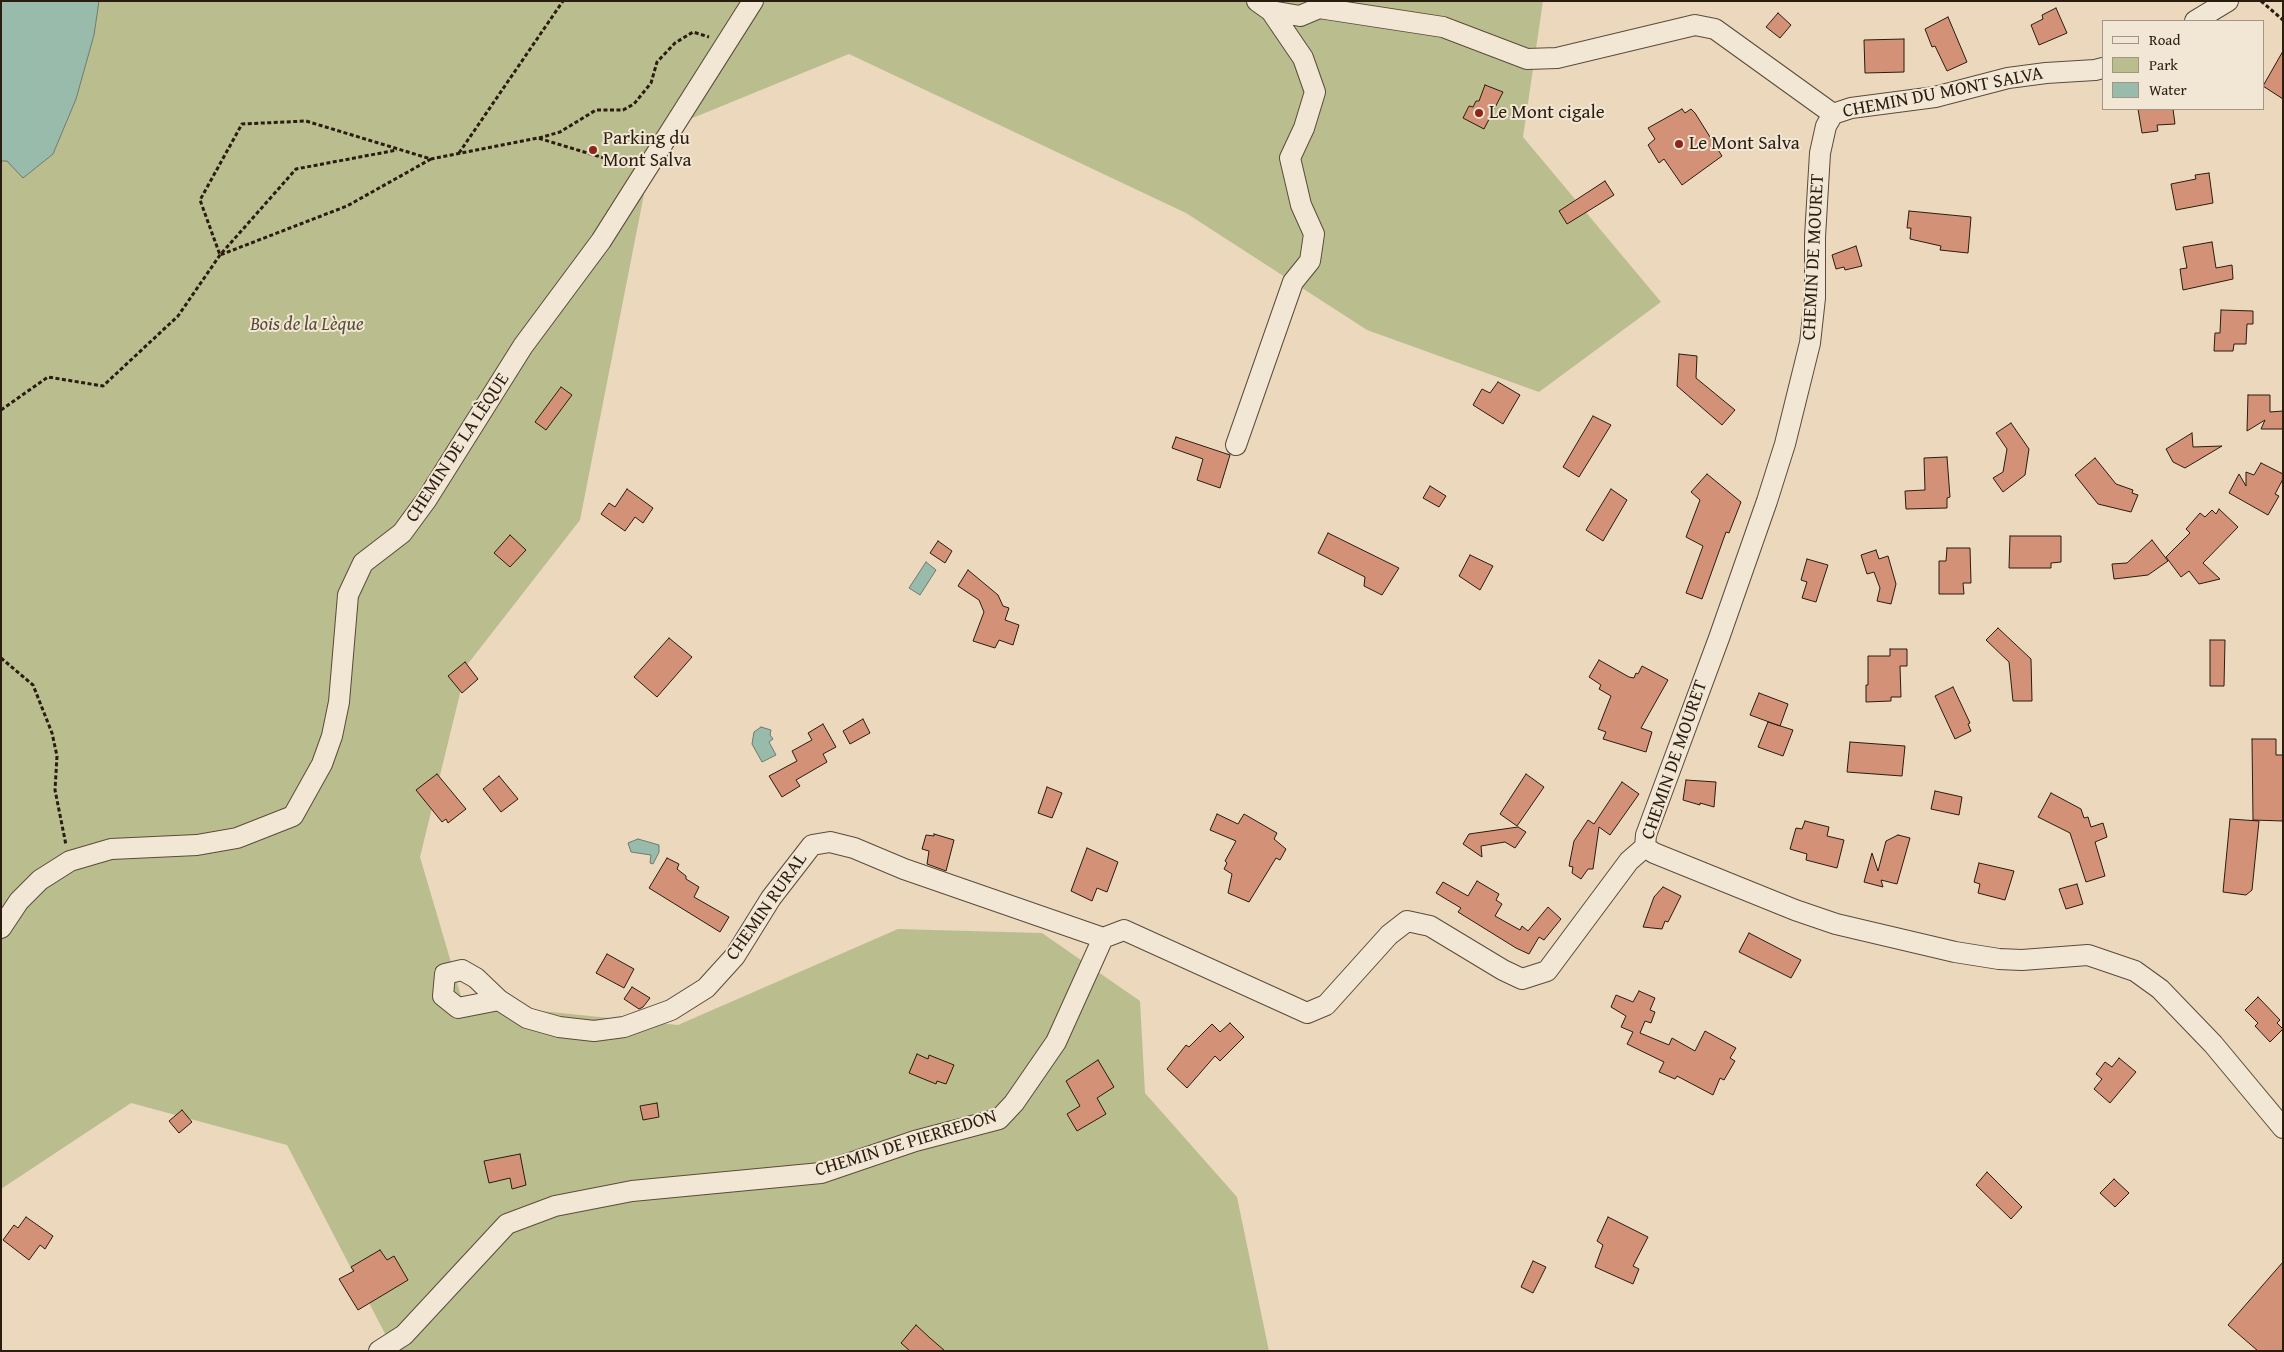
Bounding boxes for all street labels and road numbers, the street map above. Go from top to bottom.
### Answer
street label: CHEMIN DU MONT SALVA [1841,62,2045,124]
street label: CHEMIN DE MOURET [1798,173,1830,341]
street label: CHEMIN DE LA LÈQUE [401,369,515,527]
street label: CHEMIN DE MOURET [1637,677,1713,843]
street label: CHEMIN RURAL [722,849,812,965]
street label: CHEMIN DE PIERREDON [813,1106,999,1182]

